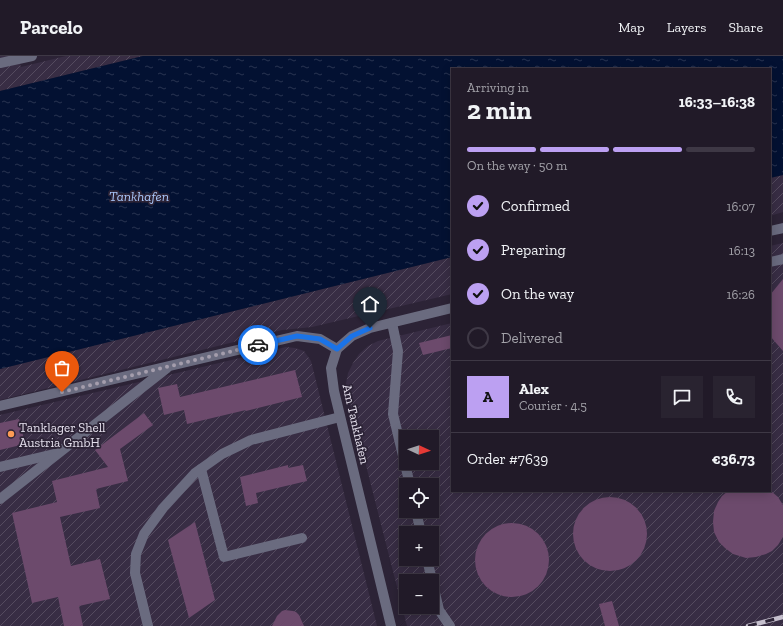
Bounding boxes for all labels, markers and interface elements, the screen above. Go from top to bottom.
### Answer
text: Parcelo [20,16,83,39]
text: Map [618,19,645,36]
text: Layers [667,19,706,36]
text: Share [728,19,763,36]
text: Arriving in [467,80,529,95]
text: 16:33–16:38 [679,93,755,111]
text: 2 min [467,94,532,126]
text: On the way · 50 m [467,158,567,173]
water label: Tankhafen [109,188,169,205]
icon: check [467,195,489,217]
text: Confirmed [501,197,570,215]
text: 16:07 [727,199,755,214]
icon: check [467,239,489,261]
text: Preparing [501,241,566,259]
text: 16:13 [729,243,755,258]
icon: check [467,283,489,305]
text: On the way [501,285,574,303]
pin [353,287,387,328]
text: 16:26 [727,287,755,302]
icon: home [359,293,381,315]
courier [238,325,278,365]
text: Delivered [501,329,563,347]
icon: car [247,334,269,356]
pin [45,351,79,392]
icon: bag [51,357,73,379]
button: chat [661,376,703,418]
button: phone [713,376,755,418]
text: Alex [519,380,549,398]
street label: Am Tankhafen [340,383,373,466]
text: A [483,388,493,406]
text: Courier · 4.5 [519,398,587,413]
place label: Tanklager Shell Austria GmbH [19,420,106,450]
marker: Tanklager Shell Austria GmbH [6,429,16,439]
north arrow [399,430,439,470]
map controls [399,430,439,614]
text: Order #7639 [467,450,548,468]
text: €36.73 [712,450,755,468]
button: locate [399,478,439,518]
button: + [399,526,439,566]
button: − [399,574,439,614]

